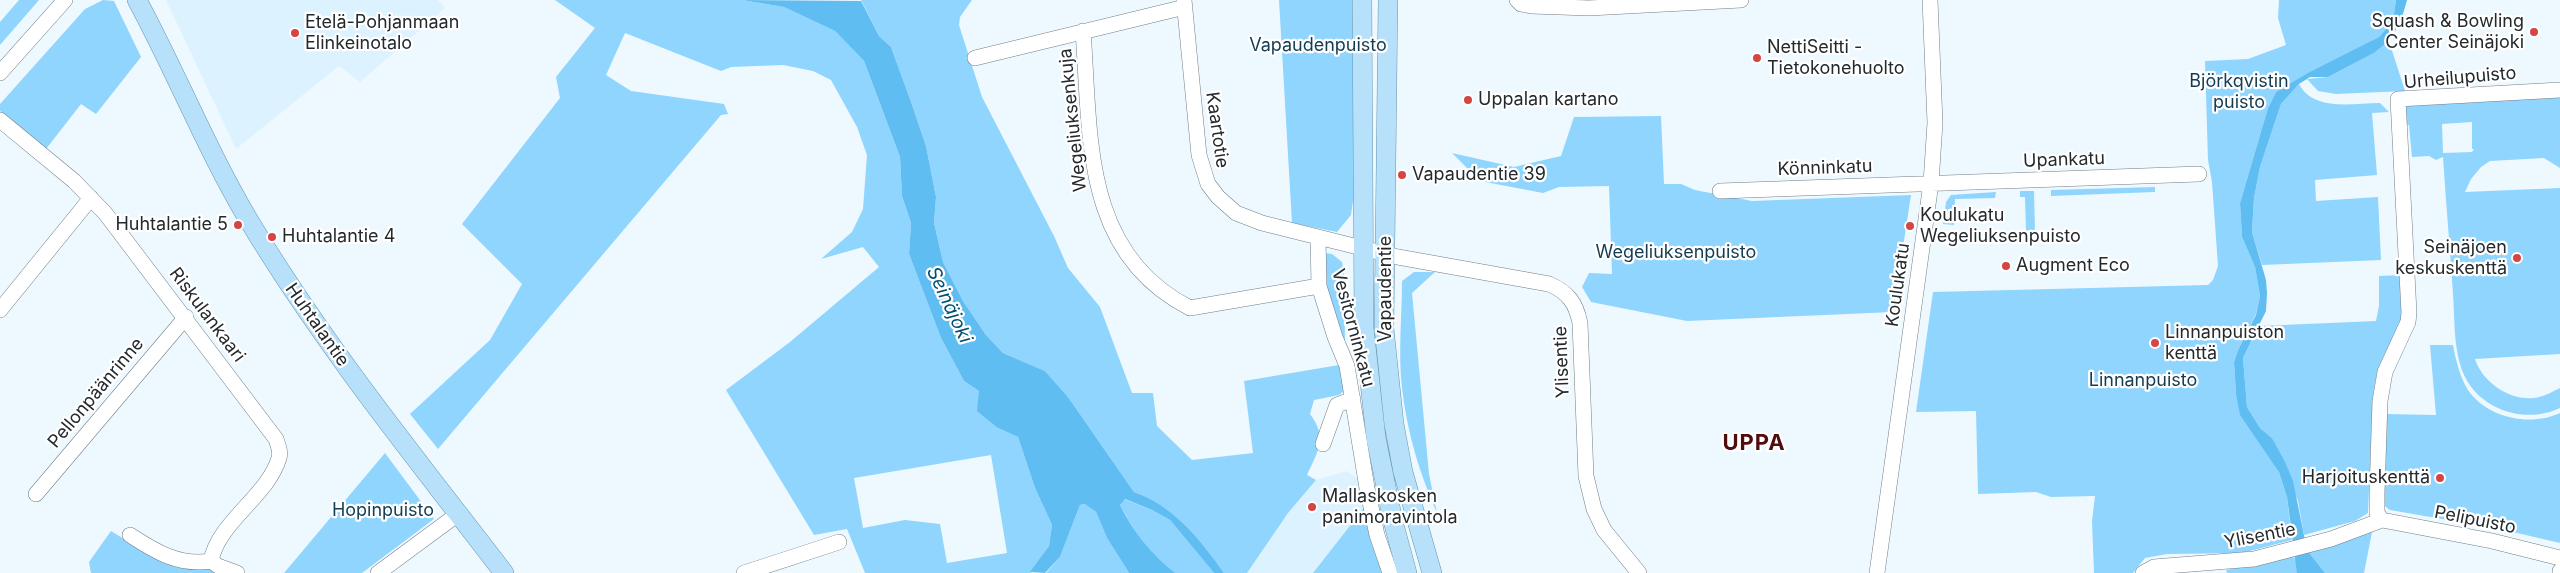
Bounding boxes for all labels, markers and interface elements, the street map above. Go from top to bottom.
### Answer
place label: Squash & Bowling Center Seinäjoki [2371,11,2524,54]
place label: Etelä-Pohjanmaan Elinkeinotalo [305,12,459,54]
marker: Squash & Bowling Center Seinäjoki [2528,26,2540,38]
marker: Etelä-Pohjanmaan Elinkeinotalo [289,27,301,39]
park label: Vapaudenpuisto [1249,35,1387,57]
place label: NettiSeitti - Tietokonehuolto [1767,37,1905,80]
street label: Wegeliuksenkuja [1055,47,1091,193]
marker: NettiSeitti - Tietokonehuolto [1751,52,1763,64]
street label: Urheilupuisto [2403,62,2517,94]
park label: Björkqvistin puisto [2189,71,2289,114]
place label: Uppalan kartano [1478,89,1618,111]
street label: Kaartotie [1201,91,1233,169]
marker: Uppalan kartano [1462,94,1474,106]
street label: Upankatu [2023,148,2105,172]
street label: Könninkatu [1777,156,1873,180]
place label: Vapaudentie 39 [1412,164,1546,186]
marker: Vapaudentie 39 [1396,169,1408,181]
place label: Koulukatu Wegeliuksenpuisto [1920,205,2081,248]
place label: Huhtalantie 5 [115,214,228,236]
marker: Huhtalantie 5 [232,219,244,231]
marker: Koulukatu Wegeliuksenpuisto [1904,220,1916,232]
place label: Huhtalantie 4 [282,226,395,248]
marker: Huhtalantie 4 [266,231,278,243]
street label: Vapaudentie [1375,236,1397,342]
place label: Seinäjoen keskuskenttä [2395,237,2507,280]
park label: Wegeliuksenpuisto [1596,242,1756,264]
street label: Koulukatu [1881,242,1915,328]
marker: Seinäjoen keskuskenttä [2511,252,2523,264]
place label: Augment Eco [2016,255,2130,277]
marker: Augment Eco [2000,260,2012,272]
water label: Seinäjoki [921,263,977,347]
street label: Riskulankaari [164,264,250,366]
street label: Vesitorninkatu [1327,266,1379,390]
street label: Huhtalantie [280,279,354,371]
place label: Linnanpuiston kenttä [2165,322,2284,364]
street label: Ylisentie [1550,325,1574,399]
street label: Pellonpäänrinne [44,333,148,453]
marker: Linnanpuiston kenttä [2149,337,2161,349]
park label: Linnanpuisto [2089,370,2197,392]
district label: UPPA [1722,430,1786,456]
place label: Harjoituskenttä [2302,467,2430,489]
marker: Harjoituskenttä [2434,472,2446,484]
place label: Mallaskosken panimoravintola [1322,486,1458,528]
park label: Hopinpuisto [332,500,434,522]
marker: Mallaskosken panimoravintola [1306,501,1318,513]
street label: Pelipuisto [2432,502,2518,538]
street label: Ylisentie [2222,518,2298,554]

